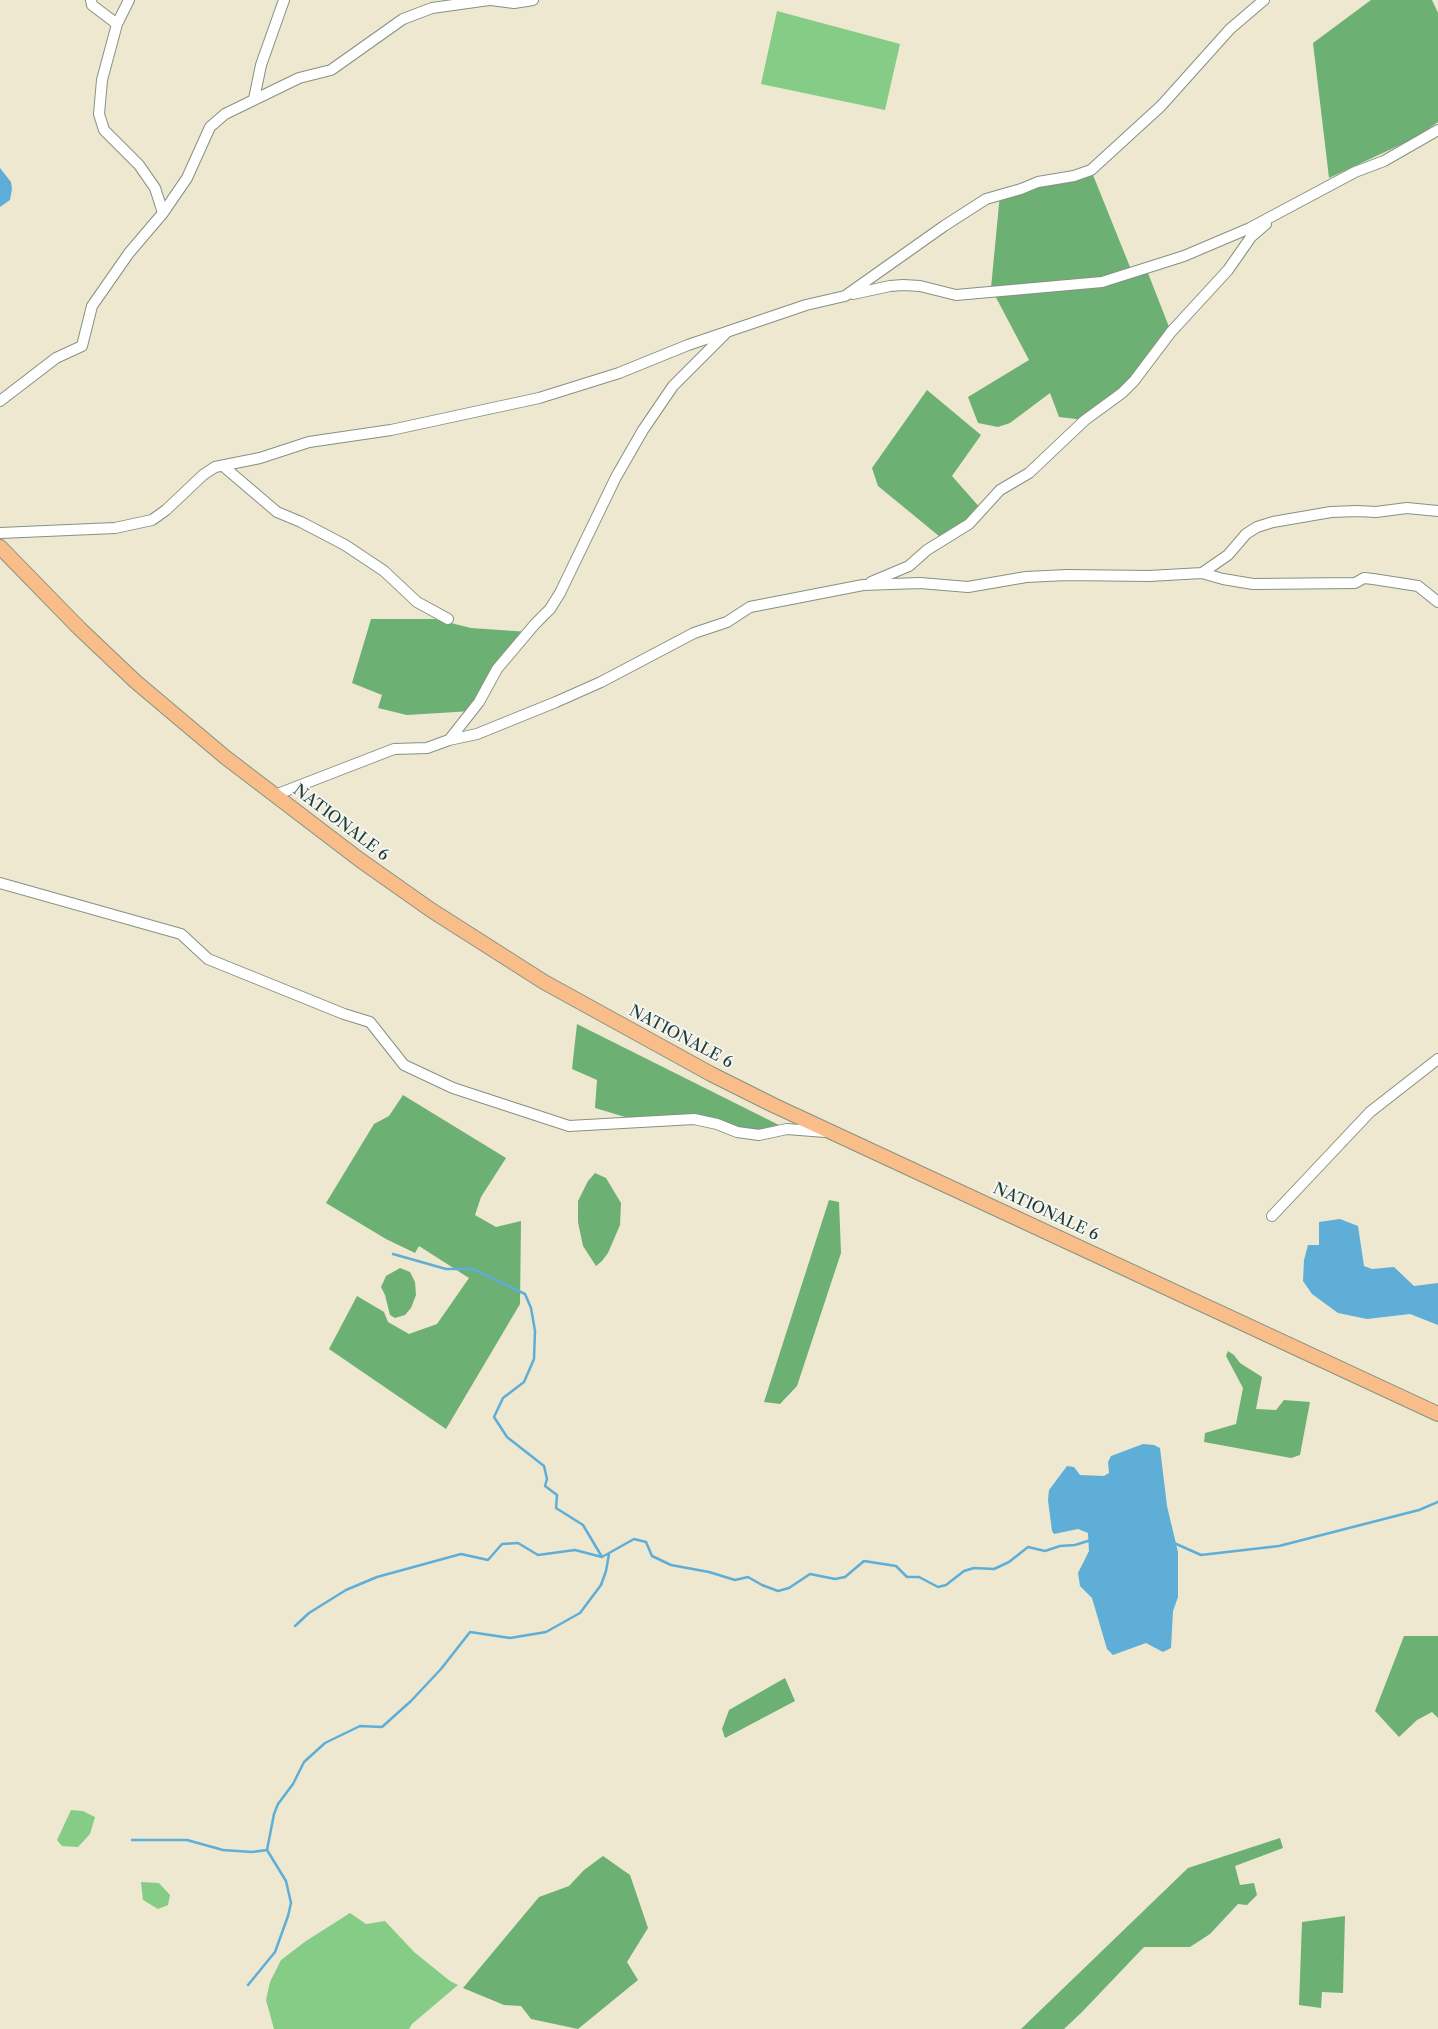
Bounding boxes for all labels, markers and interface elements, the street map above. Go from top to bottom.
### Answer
street label: NATIONALE 6 [289,781,393,865]
street label: NATIONALE 6 [626,1002,736,1072]
street label: NATIONALE 6 [990,1179,1102,1245]

